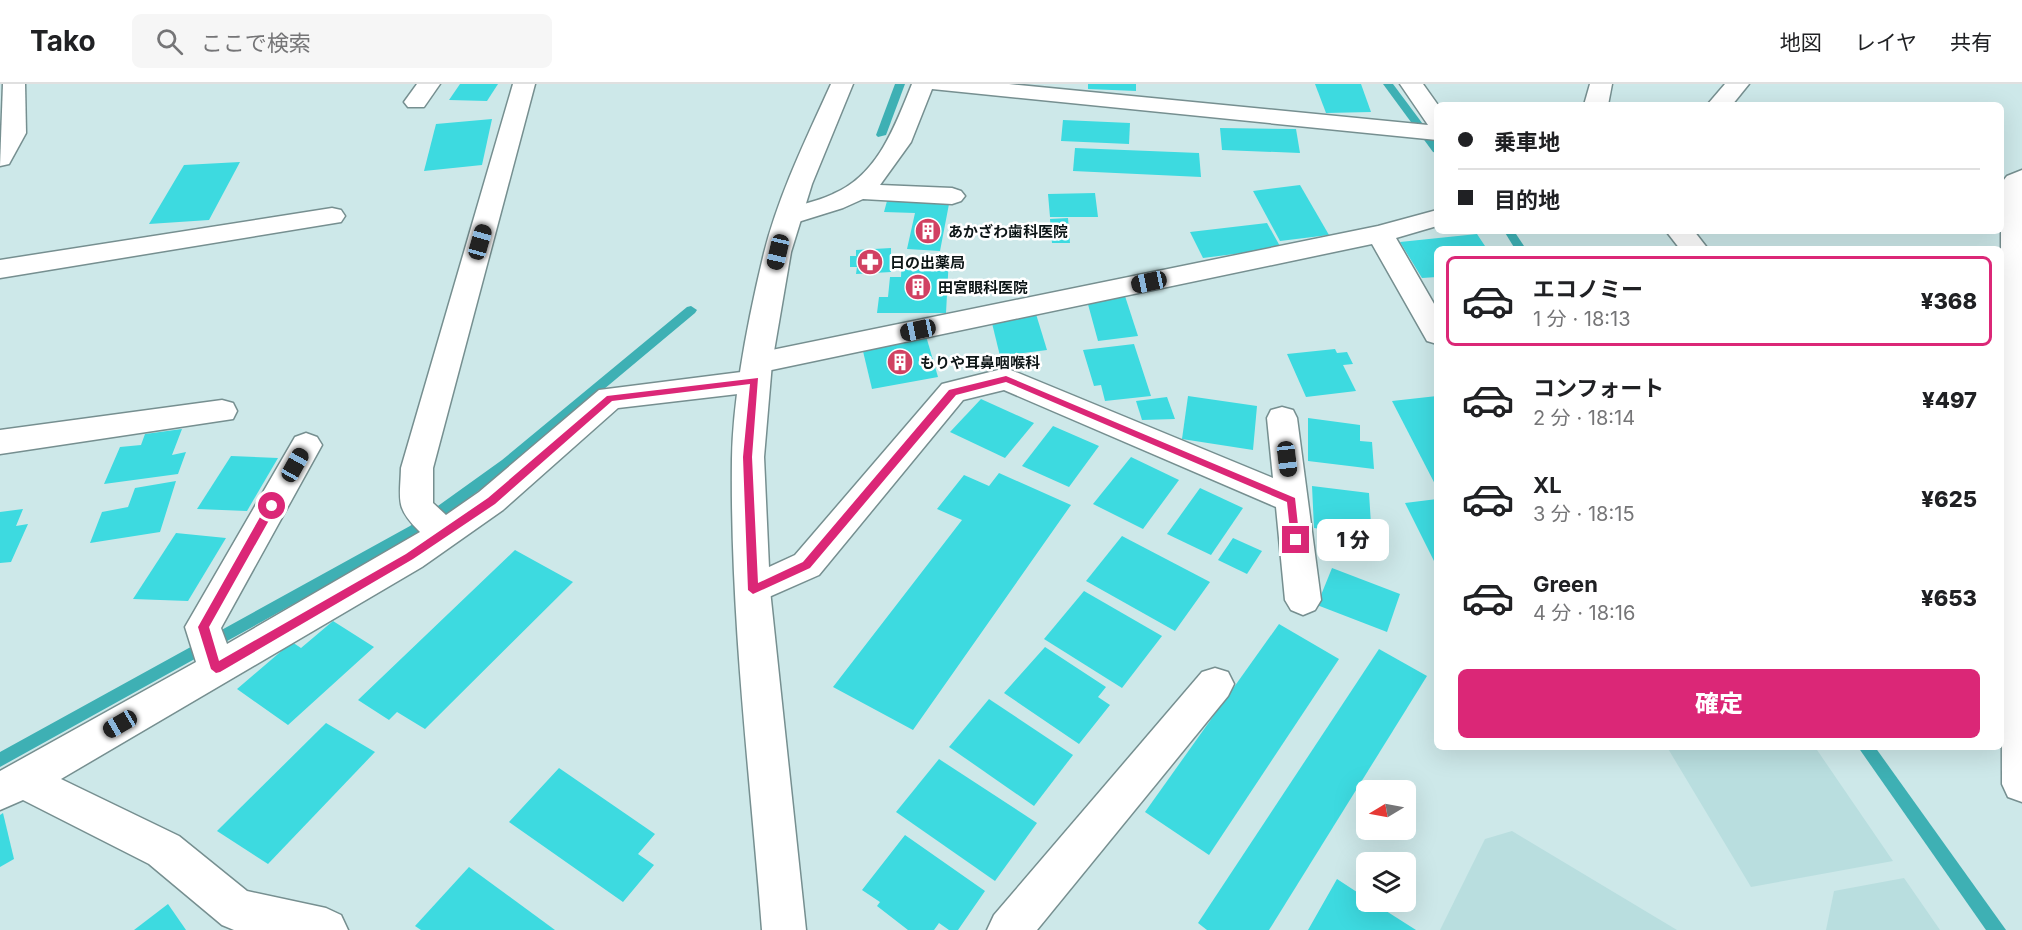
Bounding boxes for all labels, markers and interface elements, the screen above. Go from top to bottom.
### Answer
search box [132,14,552,68]
text: Tako [30,24,96,58]
icon: search [153,25,186,58]
text: ここで検索 [201,30,311,56]
text: 地図 [1780,30,1822,55]
text: レイヤ [1855,30,1917,55]
text: 共有 [1950,30,1992,55]
text: 乗車地 [1494,129,1560,155]
text: 目的地 [1494,187,1560,213]
building icon: あかざわ歯科医院 [913,216,943,246]
car [466,222,494,262]
place label: あかざわ歯科医院 [948,222,1068,241]
car [765,232,791,272]
pharmacy icon: 日の出薬局 [855,247,885,277]
place label: 日の出薬局 [890,253,965,272]
car [1130,269,1168,295]
building icon: 田宮眼科医院 [903,272,933,302]
icon: car [1461,274,1515,328]
text: エコノミー [1533,276,1643,302]
place label: 田宮眼科医院 [938,278,1028,297]
text: ¥368 [1921,288,1977,314]
text: 1 分 · 18:13 [1533,307,1631,331]
car [899,317,937,343]
building icon: もりや耳鼻咽喉科 [885,347,915,377]
place label: もりや耳鼻咽喉科 [920,353,1040,372]
icon: car [1461,373,1515,427]
text: コンフォート [1533,375,1664,401]
text: ¥497 [1922,387,1977,413]
text: 2 分 · 18:14 [1533,406,1635,430]
car [1276,440,1298,478]
car [278,445,312,485]
icon: car [1461,472,1515,526]
text: XL [1533,472,1562,498]
text: ¥625 [1921,486,1977,512]
route start [258,492,285,519]
text: 3 分 · 18:15 [1533,502,1635,526]
callout: 1 分 [1317,519,1389,561]
route end [1282,526,1309,553]
text: 1 分 [1336,528,1370,552]
icon: car [1461,571,1515,625]
text: Green [1533,571,1598,597]
text: ¥653 [1921,585,1977,611]
text: 4 分 · 18:16 [1533,601,1635,625]
button: 確定 [1458,669,1980,738]
car [100,707,140,741]
north arrow [1356,780,1416,840]
map controls [1356,780,1416,912]
button: layers [1356,852,1416,912]

